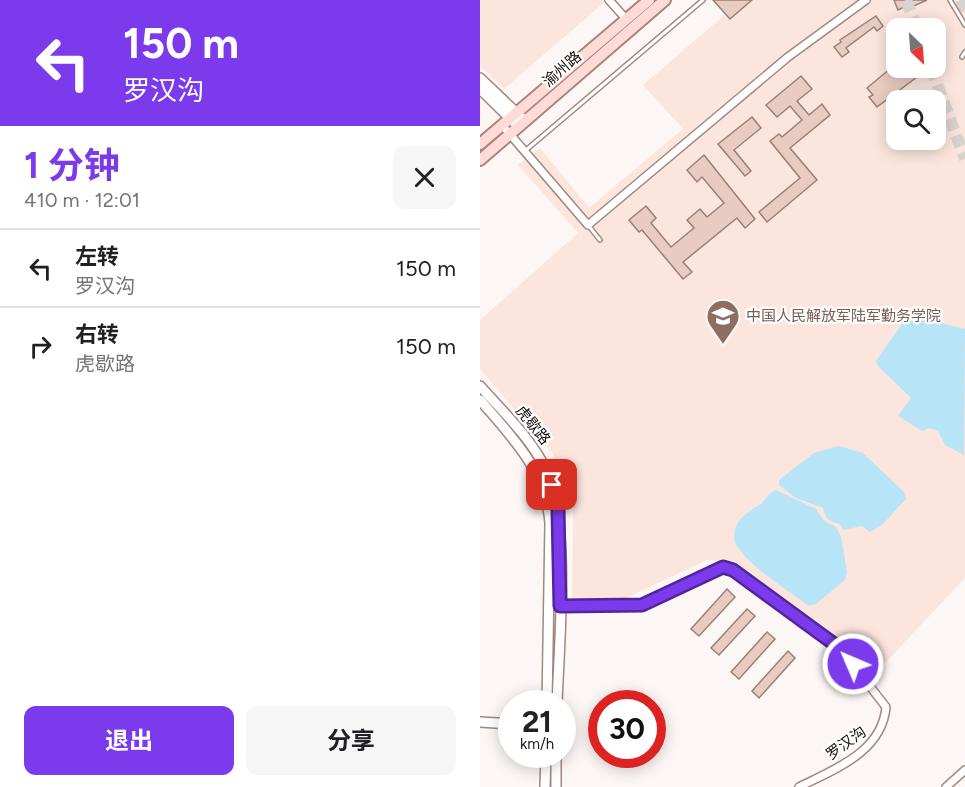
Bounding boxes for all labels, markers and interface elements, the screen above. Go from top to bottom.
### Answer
text: 150 m [123,18,239,69]
north arrow [886,18,946,78]
map controls [886,18,946,150]
icon: left [24,24,102,102]
street label: 渝州路 [539,47,585,91]
text: 罗汉沟 [123,74,204,107]
button: search [886,90,946,150]
text: 1 分钟 [24,144,120,187]
button: close [393,146,456,209]
text: 410 m · 12:01 [24,188,140,212]
text: 左转 [75,243,119,270]
icon: left [24,252,57,285]
text: 150 m [396,255,456,282]
text: 罗汉沟 [75,274,135,298]
school or university icon: 中国人民解放军陆军勤务学院 [705,298,741,345]
place label: 中国人民解放军陆军勤务学院 [746,307,941,325]
text: 右转 [75,321,119,348]
icon: right [24,330,57,363]
text: 150 m [396,333,456,360]
text: 虎歇路 [75,352,135,376]
street label: 虎歇路 [512,402,554,448]
pin [526,459,577,510]
icon: arrive [535,468,568,501]
position arrow [821,632,885,696]
speed limit sign: 30 [588,690,666,768]
text: 21 [522,703,552,740]
button: 退出 [24,706,234,775]
button: 分享 [246,706,456,775]
street label: 罗汉沟 [823,722,869,764]
text: km/h [520,735,554,753]

